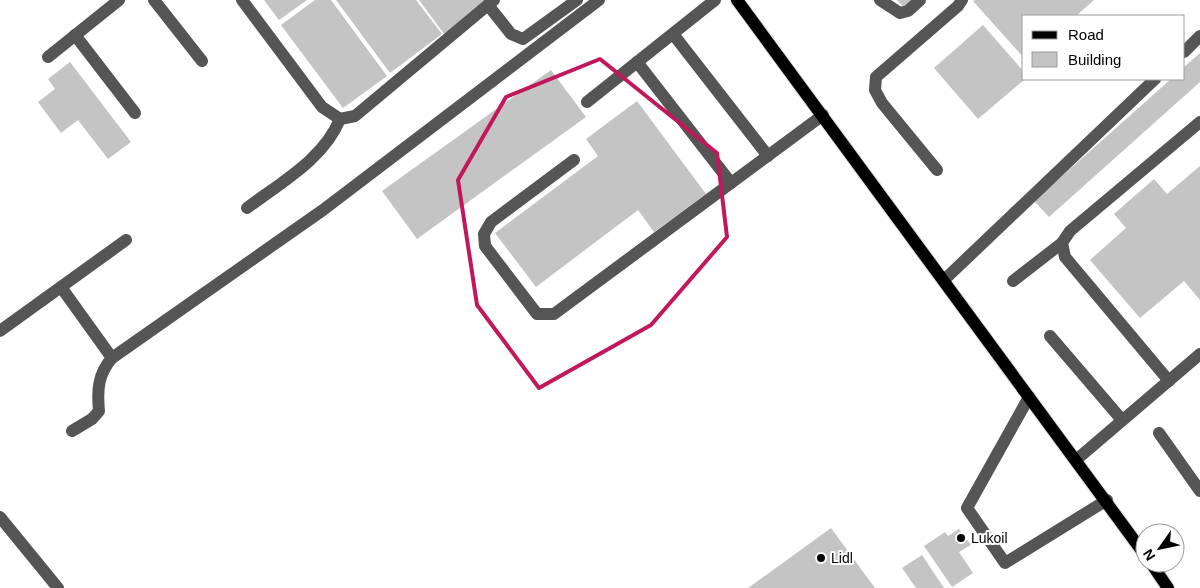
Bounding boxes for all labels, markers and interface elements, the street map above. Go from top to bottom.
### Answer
legend [1022,15,1185,80]
text: Road [1068,26,1104,43]
text: Building [1068,51,1121,68]
north arrow [1135,523,1185,573]
place label: Lukoil [971,530,1008,546]
marker: Lukoil [955,532,967,544]
text: N [1140,546,1159,564]
place label: Lidl [831,550,853,566]
marker: Lidl [815,552,827,564]

